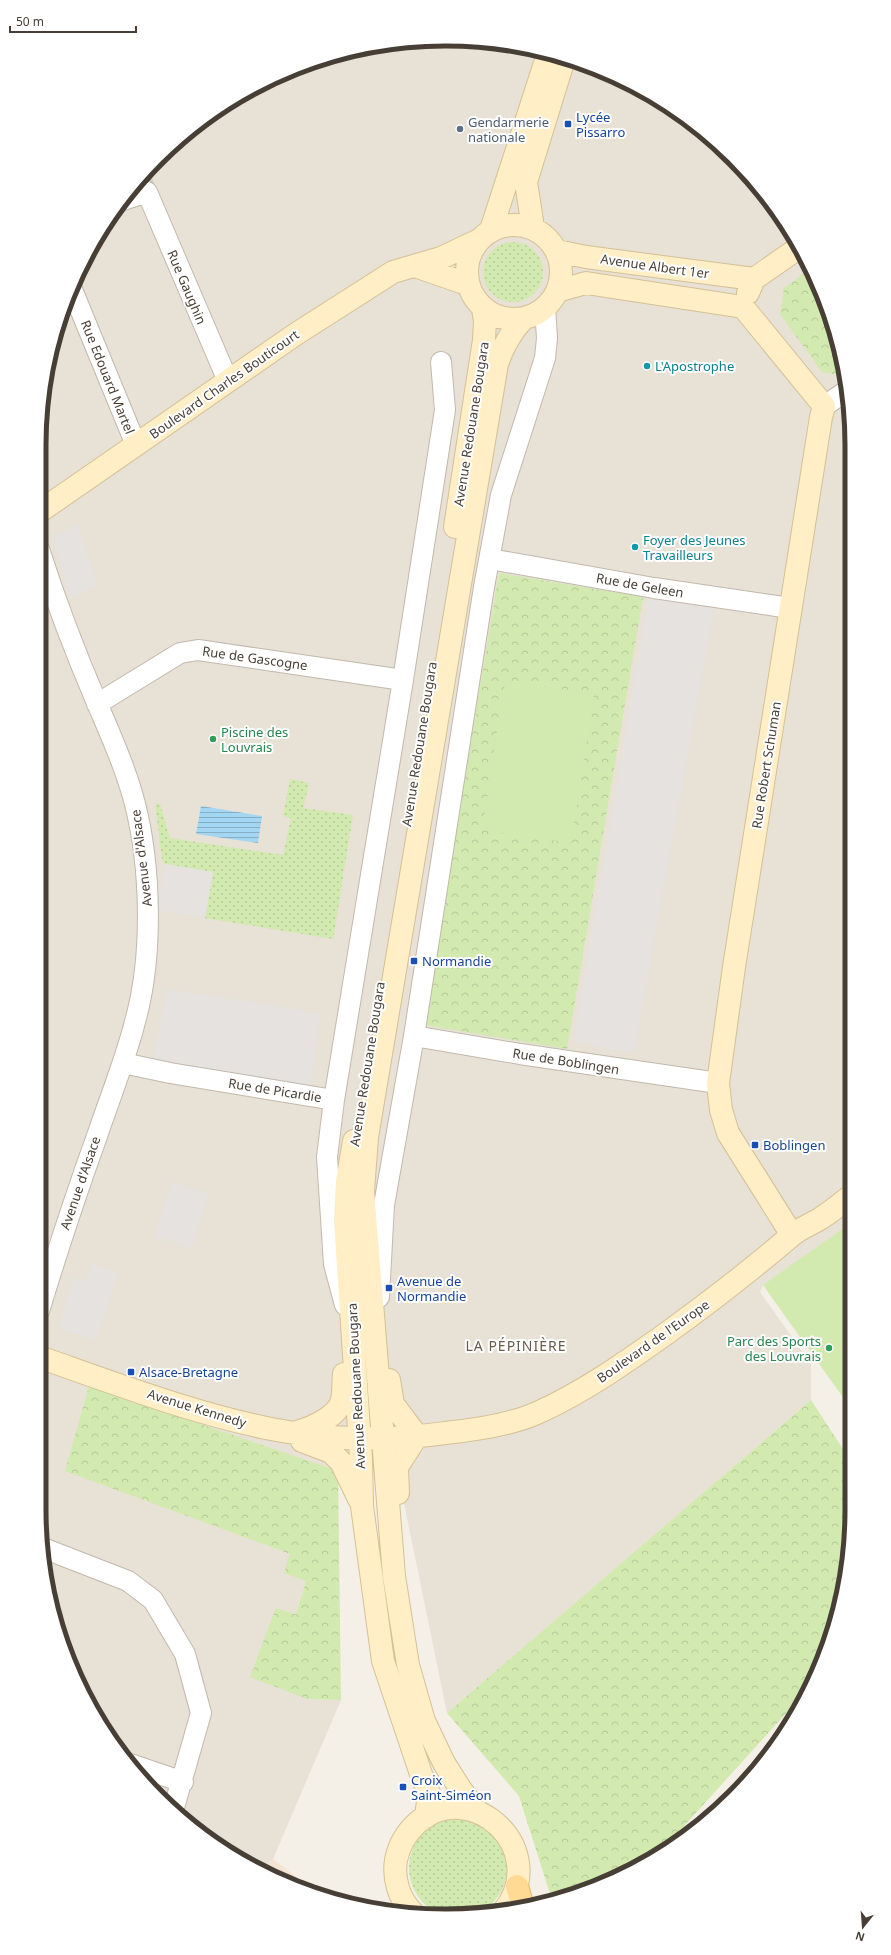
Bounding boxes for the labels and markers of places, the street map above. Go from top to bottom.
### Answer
place label: Lycée Pissarro [576,108,625,141]
place label: Gendarmerie nationale [468,113,549,146]
marker: Lycée Pissarro [563,119,573,129]
marker: Gendarmerie nationale [455,124,465,134]
place label: L'Apostrophe [655,357,734,375]
marker: L'Apostrophe [642,361,652,371]
place label: Foyer des Jeunes Travailleurs [643,531,746,564]
marker: Foyer des Jeunes Travailleurs [630,542,640,552]
place label: Piscine des Louvrais [221,723,288,756]
marker: Piscine des Louvrais [208,734,218,744]
place label: Normandie [422,952,491,970]
marker: Normandie [409,956,419,966]
place label: Boblingen [763,1136,825,1154]
marker: Boblingen [750,1140,760,1150]
place label: Avenue de Normandie [397,1272,466,1305]
marker: Avenue de Normandie [384,1283,394,1293]
place label: Parc des Sports des Louvrais [727,1332,821,1365]
marker: Parc des Sports des Louvrais [824,1343,834,1353]
place label: Alsace-Bretagne [139,1363,238,1381]
marker: Alsace-Bretagne [126,1367,136,1377]
place label: Croix Saint-Siméon [411,1771,492,1804]
marker: Croix Saint-Siméon [398,1782,408,1792]

